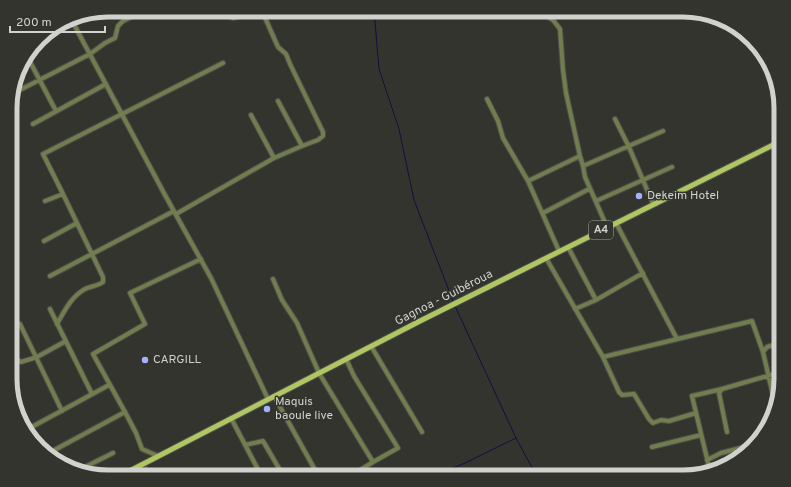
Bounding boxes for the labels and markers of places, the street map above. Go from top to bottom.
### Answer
place label: Dekeim Hotel [647,188,719,204]
marker: Dekeim Hotel [634,191,644,201]
place label: CARGILL [153,352,202,368]
marker: CARGILL [140,355,150,365]
place label: Maquis baoule live [275,394,333,424]
marker: Maquis baoule live [262,404,272,414]

